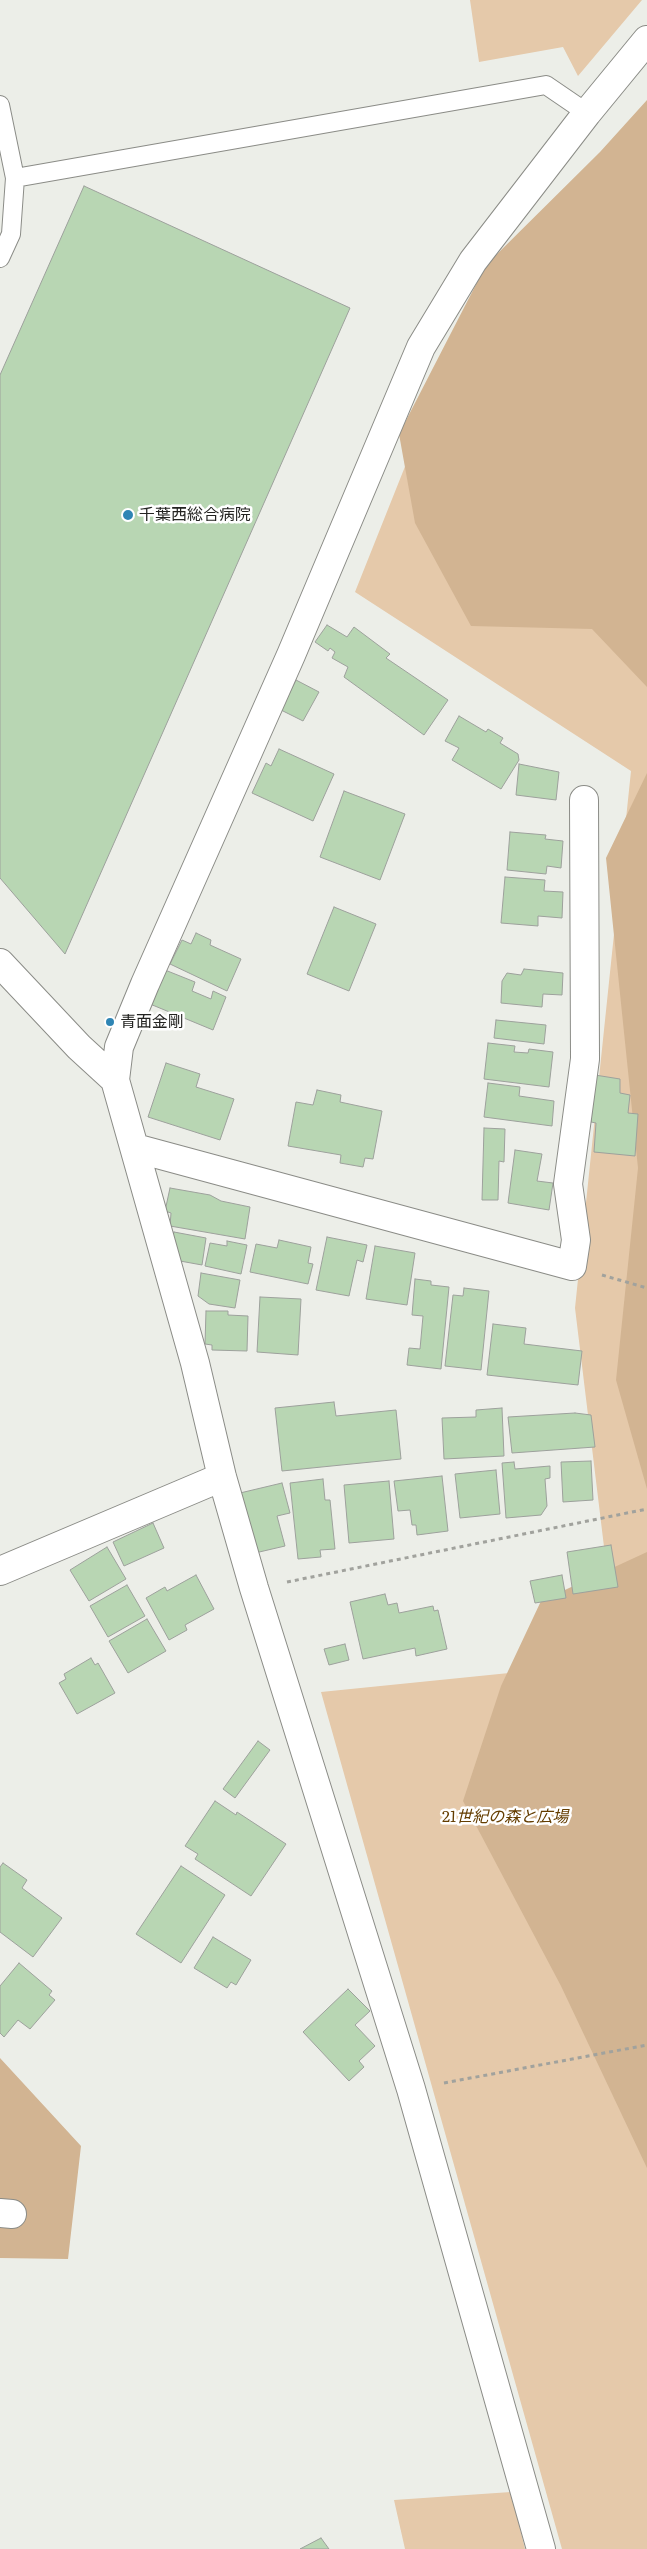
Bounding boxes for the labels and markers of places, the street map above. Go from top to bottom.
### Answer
place label: 千葉西総合病院 [139,505,251,525]
marker: 千葉西総合病院 [121,508,135,522]
place label: 青面金剛 [120,1012,184,1032]
marker: 青面金剛 [104,1016,116,1028]

